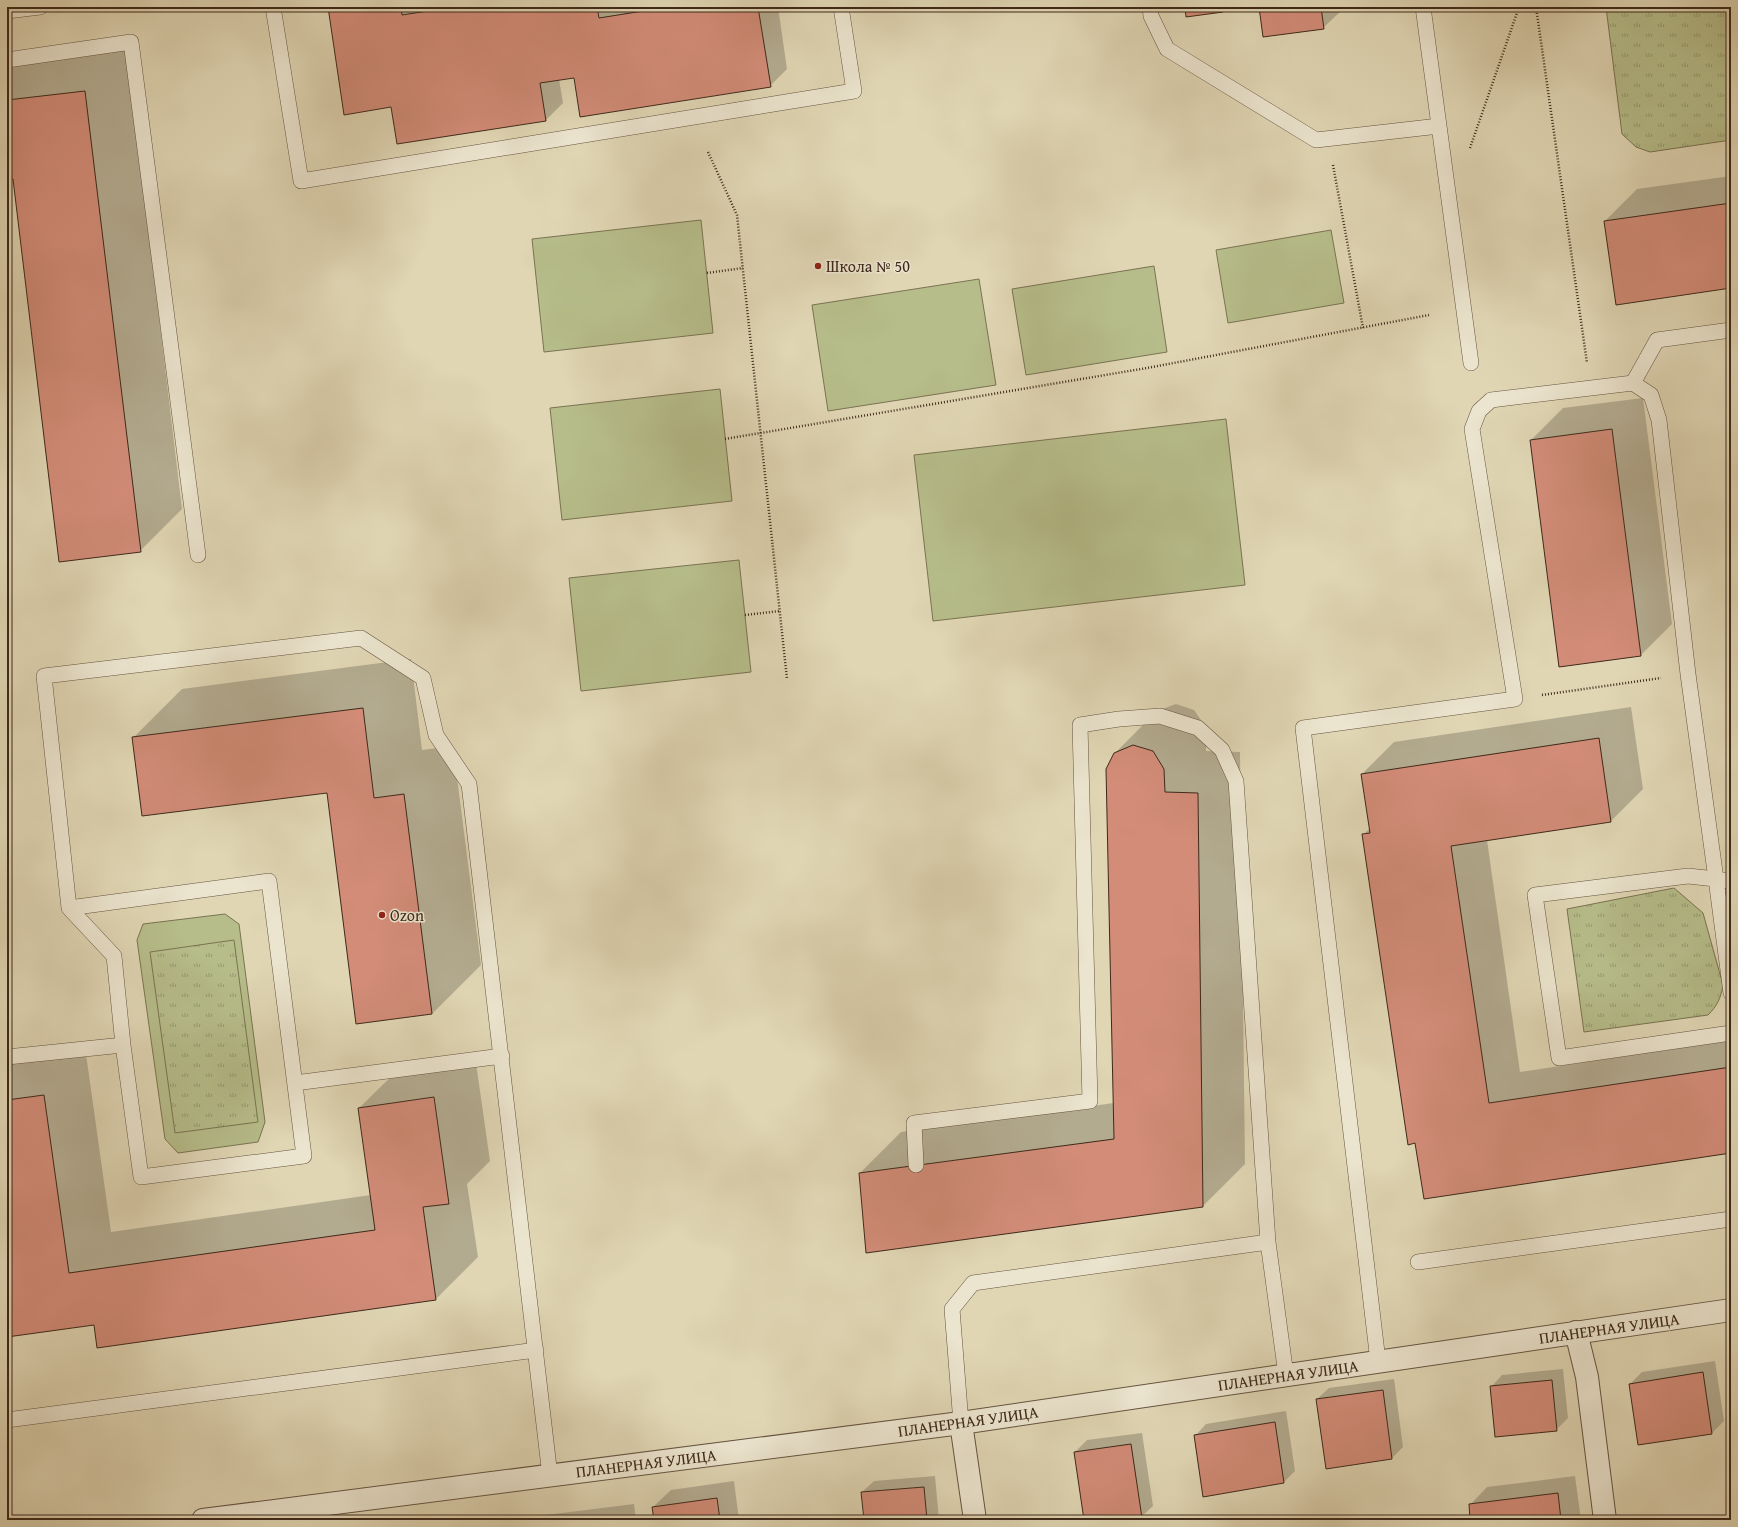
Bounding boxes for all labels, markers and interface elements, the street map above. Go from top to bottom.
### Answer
place label: Школа № 50 [826,254,910,278]
marker: Школа № 50 [813,261,823,271]
place label: Ozon [390,903,424,927]
marker: Ozon [377,910,387,920]
street label: ПЛАНЕРНАЯ УЛИЦА [1537,1306,1681,1350]
street label: ПЛАНЕРНАЯ УЛИЦА [1216,1353,1360,1397]
street label: ПЛАНЕРНАЯ УЛИЦА [896,1399,1040,1443]
street label: ПЛАНЕРНАЯ УЛИЦА [574,1442,718,1484]

